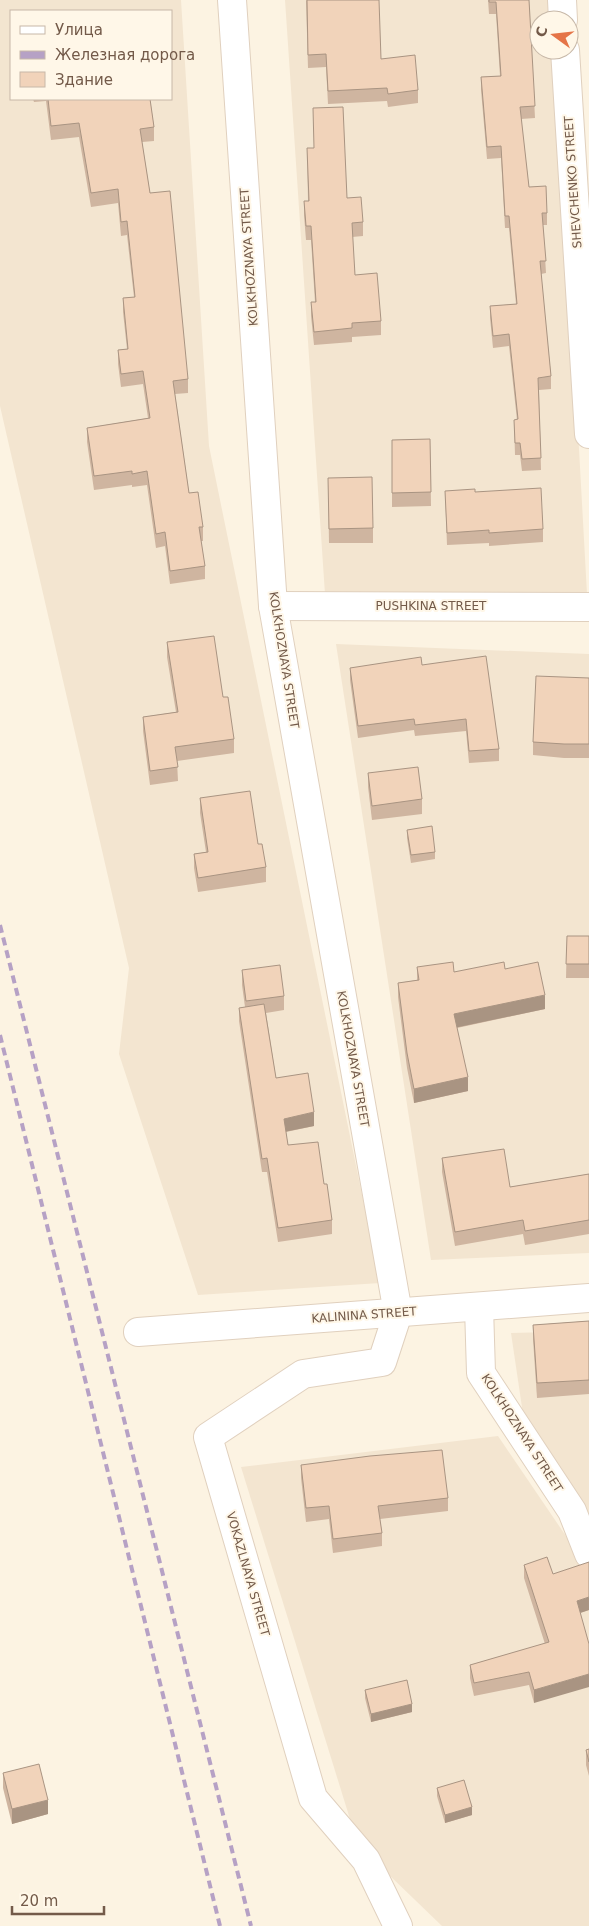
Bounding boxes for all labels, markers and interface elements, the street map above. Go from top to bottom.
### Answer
legend [10,10,172,100]
north arrow [529,10,579,60]
text: Улица [55,21,103,39]
text: С [532,25,551,39]
text: Железная дорога [55,46,195,64]
text: Здание [55,71,113,89]
street label: SHEVCHENKO STREET [561,115,585,249]
street label: KOLKHOZNAYA STREET [237,187,261,326]
street label: KOLKHOZNAYA STREET [266,591,302,730]
street label: PUSHKINA STREET [376,599,487,613]
street label: KOLKHOZNAYA STREET [334,990,372,1129]
street label: KALININA STREET [311,1304,418,1326]
street label: KOLKHOZNAYA STREET [478,1371,566,1495]
street label: VOKAZLNAYA STREET [224,1510,273,1638]
scale bar [12,1884,105,1916]
text: 20 m [20,1892,58,1910]

